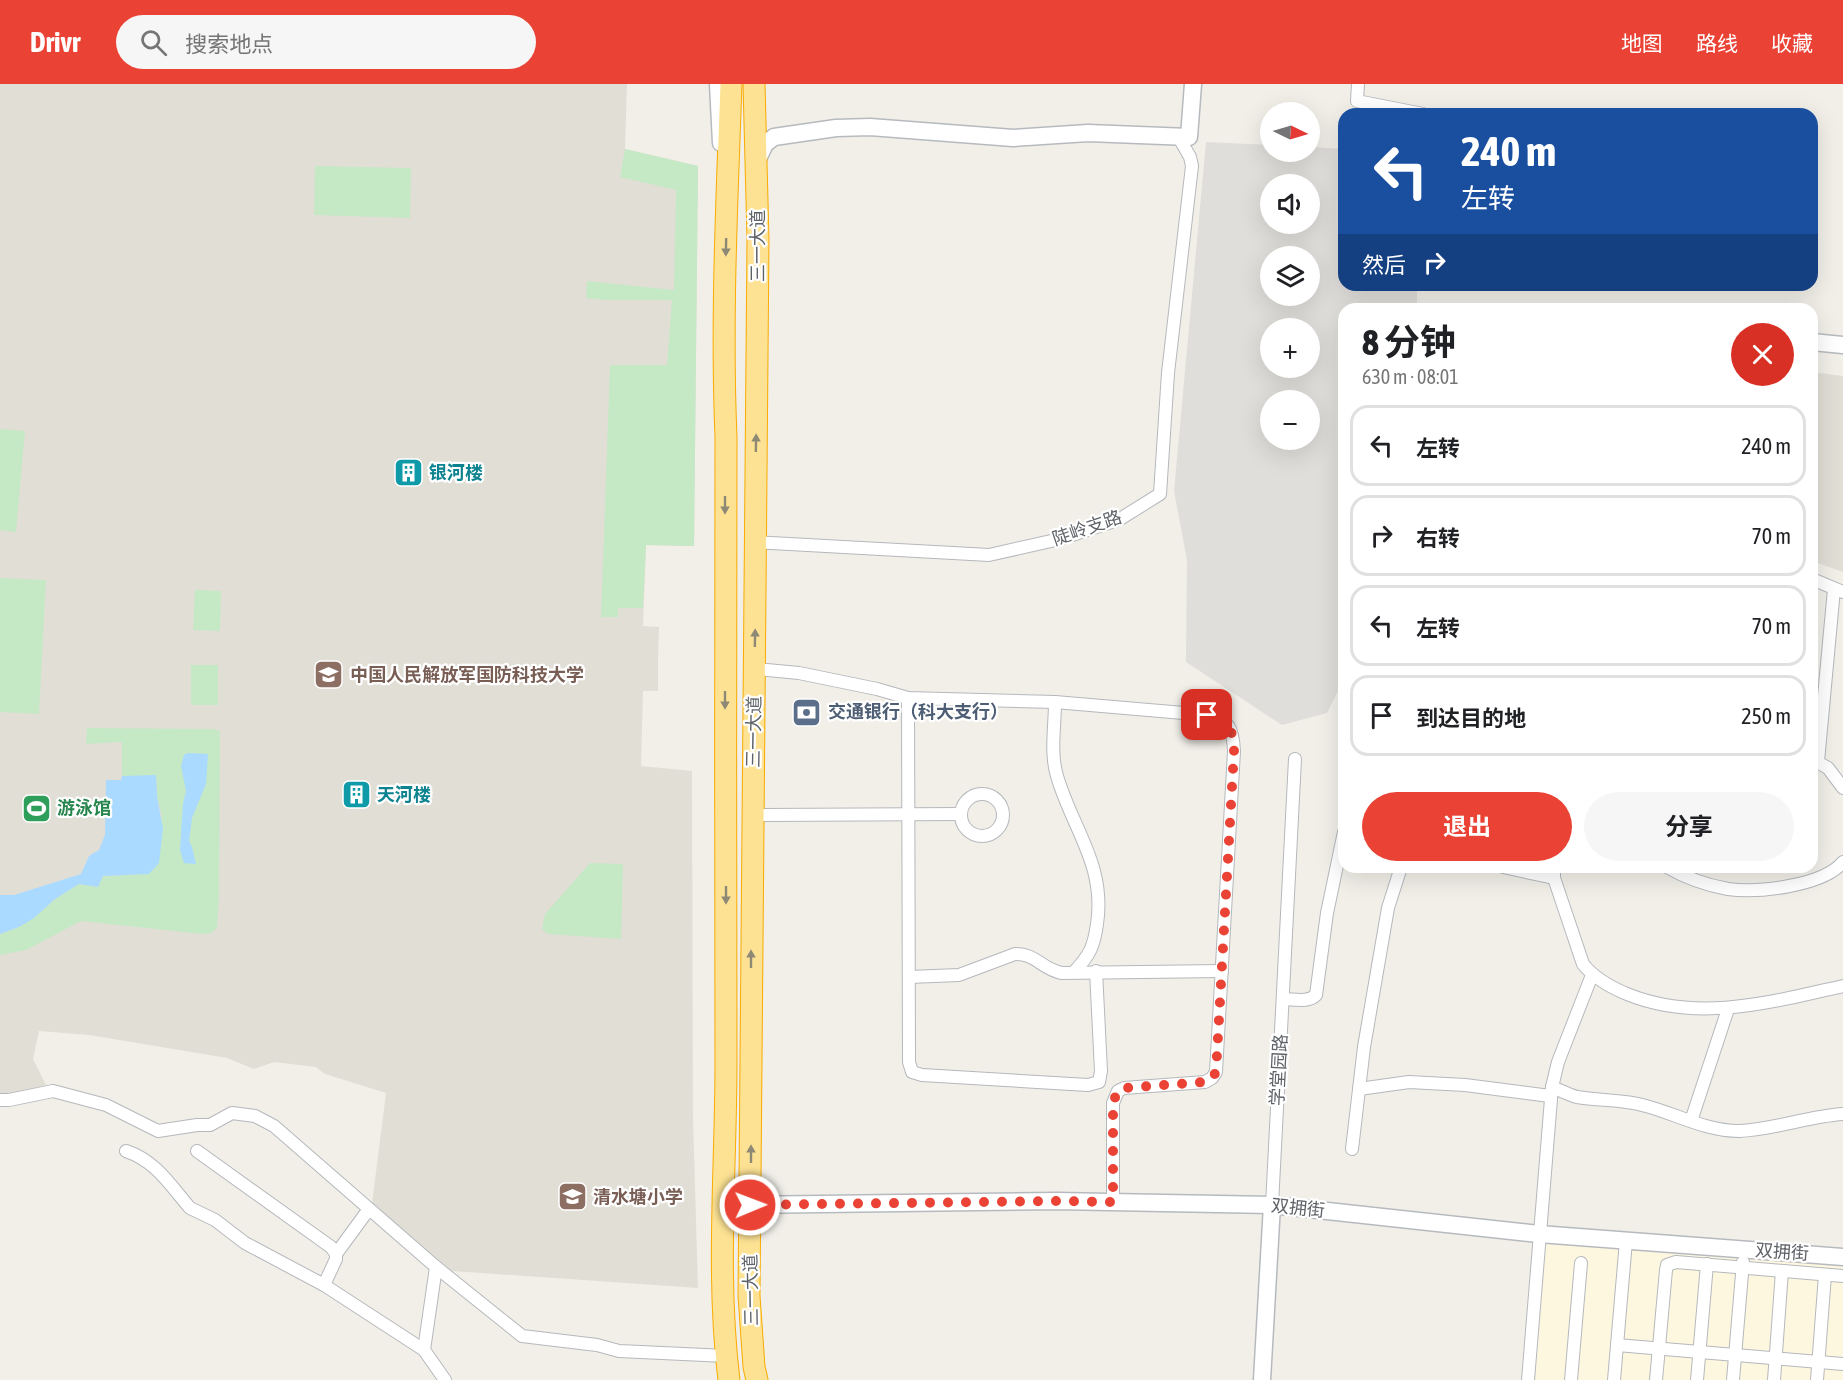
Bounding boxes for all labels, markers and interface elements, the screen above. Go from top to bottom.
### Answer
search box [116,15,536,69]
text: Drivr [30,26,80,58]
icon: search [137,26,170,59]
text: 搜索地点 [185,31,273,57]
text: 地图 [1621,31,1663,55]
text: 路线 [1696,31,1738,55]
text: 收藏 [1771,31,1813,55]
north arrow [1260,102,1320,162]
map controls [1260,102,1320,450]
text: 240 m [1461,127,1556,175]
icon: left [1362,132,1440,210]
button: sound [1260,174,1320,234]
text: 左转 [1461,183,1515,214]
street label: 三一大道 [747,210,768,282]
one-way arrow [721,238,731,257]
button: layers [1260,246,1320,306]
icon: right [1418,246,1451,279]
text: 然后 [1362,252,1406,278]
button: + [1260,318,1320,378]
text: 8 分钟 [1362,321,1456,363]
button: close [1731,323,1794,386]
text: 630 m · 08:01 [1362,365,1459,388]
button: − [1260,390,1320,450]
icon: left [1365,429,1398,462]
text: 240 m [1741,433,1791,459]
one-way arrow [751,434,761,453]
text: 左转 [1416,435,1460,461]
building icon: 银河楼 [392,457,424,489]
place label: 银河楼 [429,462,483,483]
one-way arrow [720,496,730,515]
street label: 陡岭支路 [1049,506,1124,549]
icon: right [1365,519,1398,552]
text: 70 m [1751,523,1791,549]
text: 右转 [1416,525,1460,551]
icon: left [1365,609,1398,642]
text: 70 m [1751,613,1791,639]
text: 左转 [1416,615,1460,641]
one-way arrow [750,629,760,648]
school or university icon: 中国人民解放军国防科技大学 [313,659,345,691]
place label: 中国人民解放军国防科技大学 [350,664,584,685]
pin [1181,689,1232,740]
one-way arrow [720,691,730,710]
street label: 三一大道 [742,696,765,768]
bank icon: 交通银行（科大支行） [791,696,823,728]
icon: arrive [1190,698,1223,731]
icon: arrive [1365,699,1398,732]
place label: 交通银行（科大支行） [828,701,1008,722]
text: 250 m [1741,703,1791,729]
text: 到达目的地 [1416,705,1526,731]
building icon: 天河楼 [340,779,372,811]
place label: 天河楼 [377,784,431,805]
sports icon: 游泳馆 [20,792,52,824]
button: 退出 [1362,792,1572,861]
button: 分享 [1584,792,1794,861]
place label: 游泳馆 [57,797,111,818]
one-way arrow [721,886,731,905]
one-way arrow [746,949,756,968]
street label: 学堂园路 [1266,1033,1291,1106]
one-way arrow [746,1144,755,1163]
position arrow [718,1173,782,1237]
school or university icon: 清水塘小学 [556,1181,588,1213]
place label: 清水塘小学 [593,1186,683,1207]
street label: 双拥街 [1270,1194,1326,1221]
street label: 双拥街 [1754,1239,1810,1264]
street label: 三一大道 [739,1254,762,1326]

